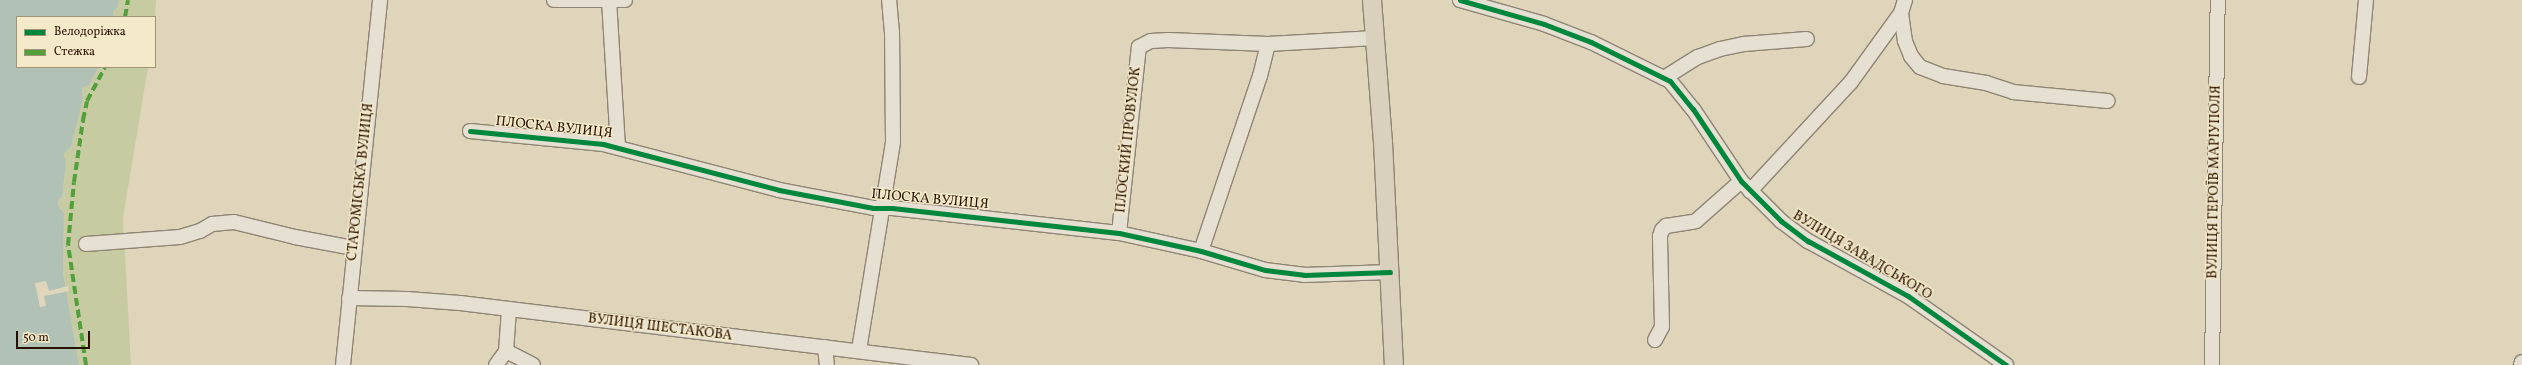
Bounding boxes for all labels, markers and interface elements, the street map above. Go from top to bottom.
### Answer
legend [16,16,156,68]
text: Велодоріжка [54,24,126,40]
text: Стежка [54,44,95,60]
street label: ПЛОСКИЙ ПРОВУЛОК [1113,66,1145,214]
street label: ВУЛИЦЯ ГЕРОЇВ МАРІУПОЛЯ [2205,85,2225,279]
street label: СТАРОМІСЬКА ВУЛИЦЯ [344,102,378,262]
street label: ПЛОСКА ВУЛИЦЯ [495,113,613,143]
street label: ПЛОСКА ВУЛИЦЯ [871,187,989,213]
street label: ВУЛИЦЯ ЗАВАДСЬКОГО [1789,208,1935,304]
street label: ВУЛИЦЯ ШЕСТАКОВА [587,311,733,345]
scale bar [18,323,92,349]
text: 50 m [23,330,49,346]

